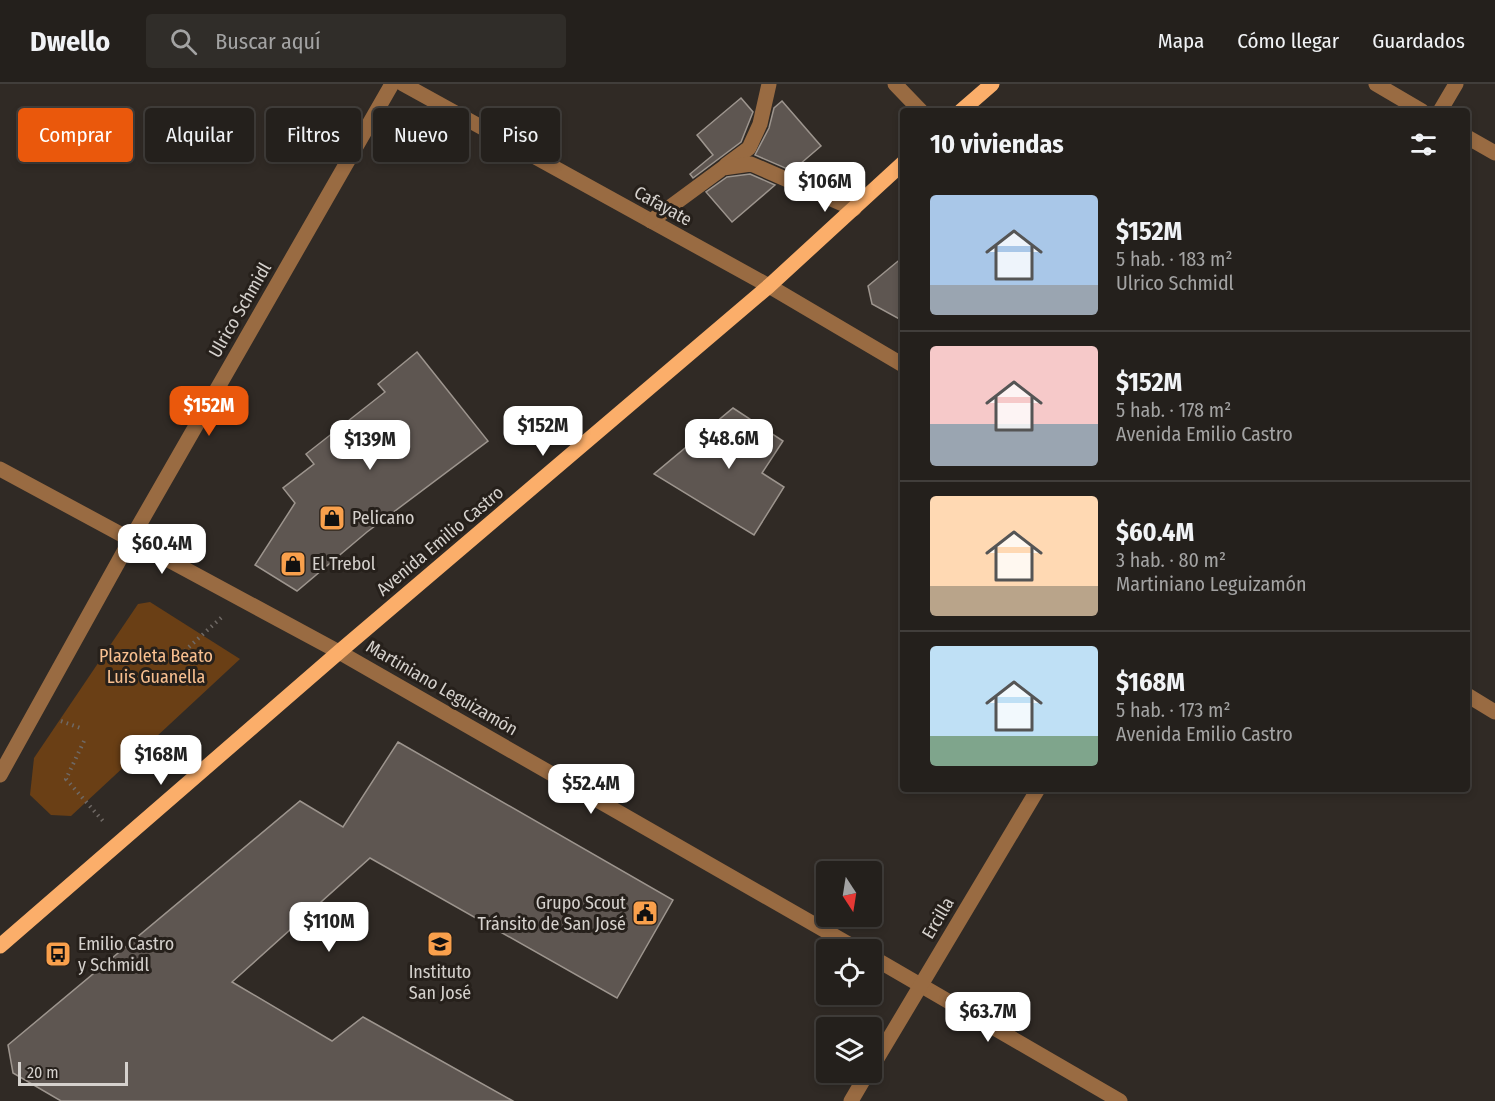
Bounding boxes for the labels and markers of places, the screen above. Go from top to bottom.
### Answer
pin: $106M [783,162,867,213]
pin: $152M [167,386,251,437]
pin: $152M [501,406,585,457]
pin: $48.6M [680,419,778,470]
pin: $139M [328,420,412,471]
shop icon: Pelicano [317,503,347,533]
place label: Pelicano [352,507,414,529]
pin: $60.4M [113,524,211,575]
shop icon: El Trebol [278,549,308,579]
place label: El Trebol [312,553,376,575]
pin: $168M [119,735,203,786]
pin: $52.4M [542,764,640,815]
place label: Grupo Scout Tránsito de San José [477,892,626,935]
public building icon: Grupo Scout Tránsito de San José [630,898,660,928]
pin: $110M [287,902,371,953]
school or university icon: Instituto San José [425,929,455,959]
place label: Emilio Castro y Schmidl [78,933,174,976]
bus stop icon: Emilio Castro y Schmidl [43,939,73,969]
place label: Instituto San José [409,961,471,1004]
pin: $63.7M [939,992,1037,1043]

